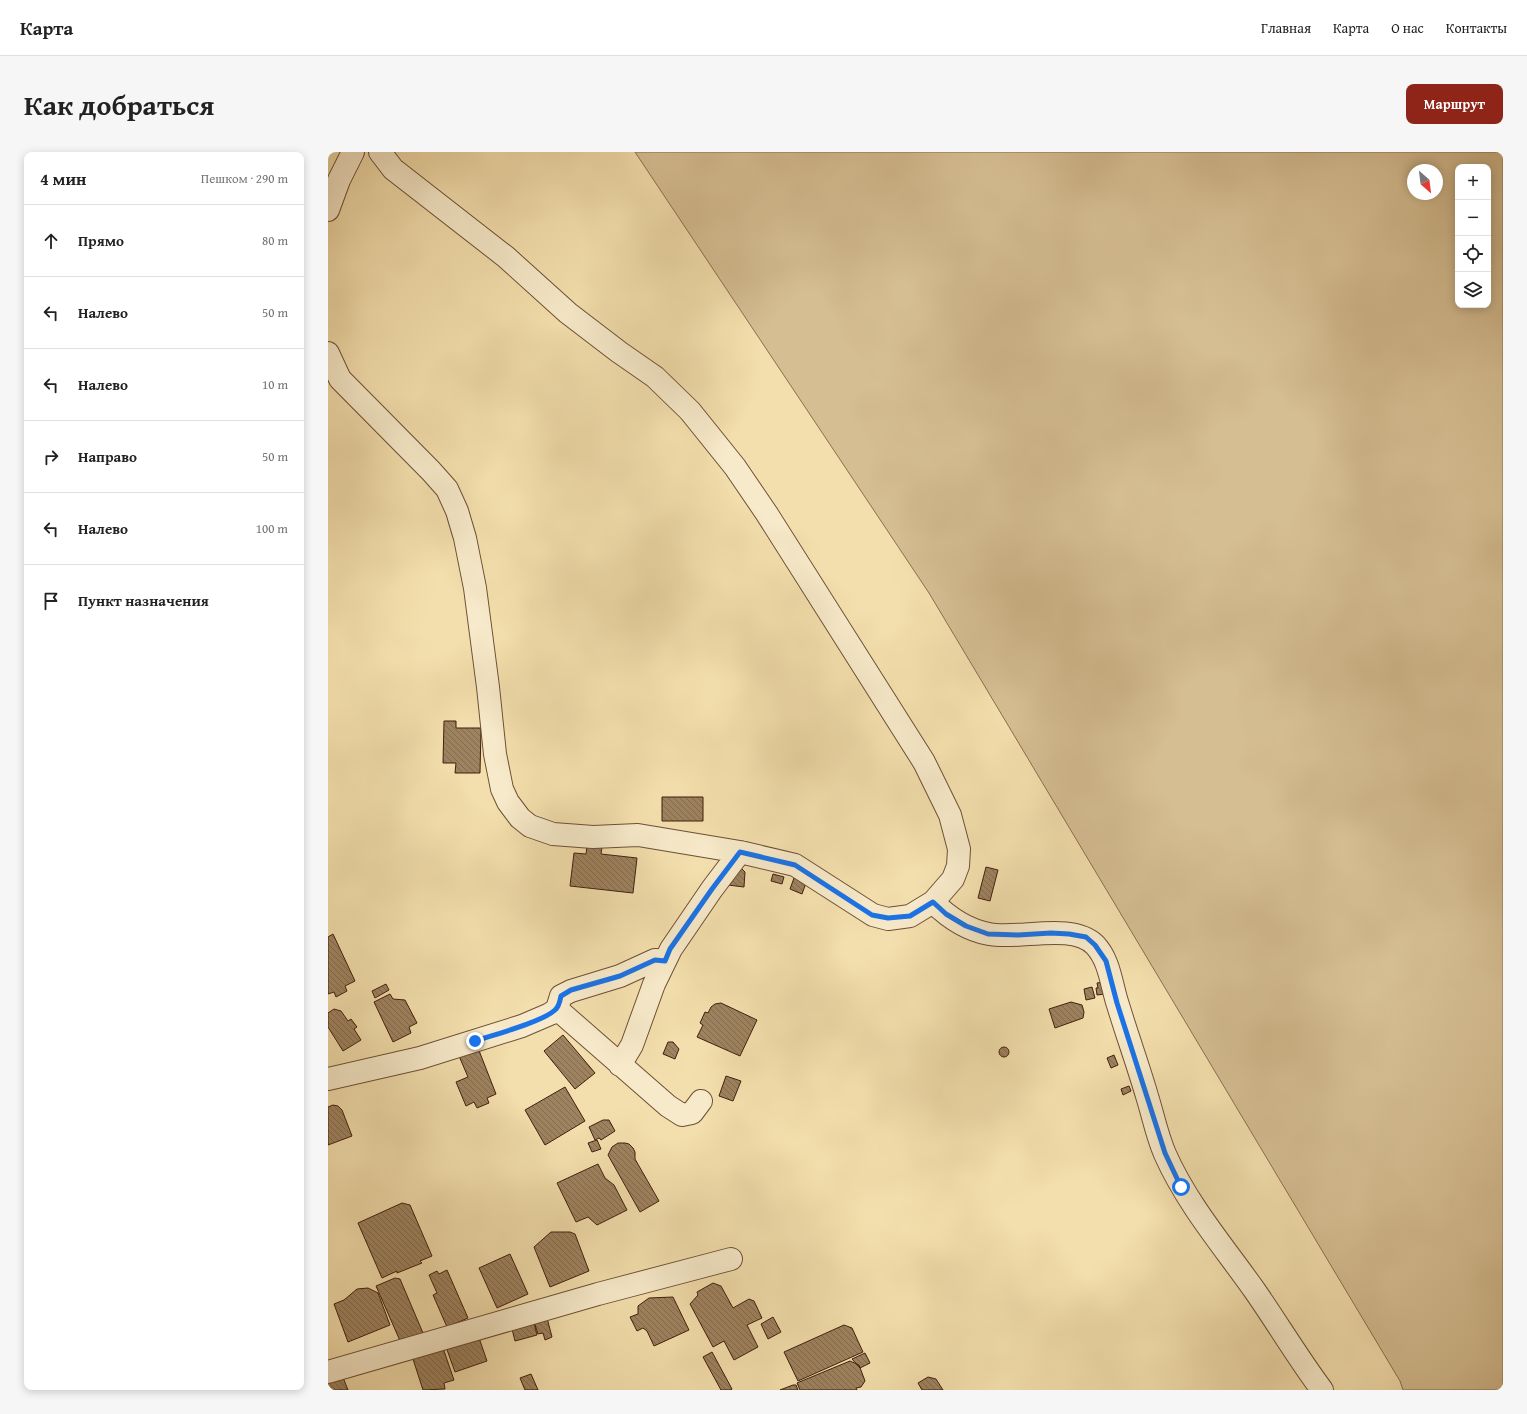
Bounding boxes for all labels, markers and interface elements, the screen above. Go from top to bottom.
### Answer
text: Карта [20,14,73,42]
text: Главная [1261,18,1311,38]
text: Карта [1333,18,1369,38]
text: О нас [1391,18,1424,38]
text: Контакты [1446,18,1507,38]
text: Как добраться [24,84,214,125]
button: Маршрут [1406,84,1503,124]
north arrow [1407,164,1443,200]
map controls [1455,164,1491,308]
button: + [1455,164,1491,200]
text: 4 мин [40,166,86,191]
text: Пешком · 290 m [201,169,288,188]
button: − [1455,200,1491,236]
icon: ahead [40,230,62,252]
text: Прямо [78,230,124,251]
text: 80 m [262,231,288,250]
button: locate [1455,236,1491,272]
button: layers [1455,272,1491,308]
icon: left [40,302,62,324]
text: Налево [78,302,128,323]
text: 50 m [262,303,288,322]
icon: left [40,374,62,396]
text: Налево [78,374,128,395]
text: 10 m [262,375,288,394]
icon: right [40,446,62,468]
text: Направо [78,446,137,467]
text: 50 m [262,447,288,466]
icon: left [40,518,62,540]
text: Налево [78,518,128,539]
text: 100 m [256,519,288,538]
icon: arrive [40,590,62,612]
text: Пункт назначения [78,590,209,611]
route end [466,1032,484,1050]
route start [1172,1178,1190,1196]

